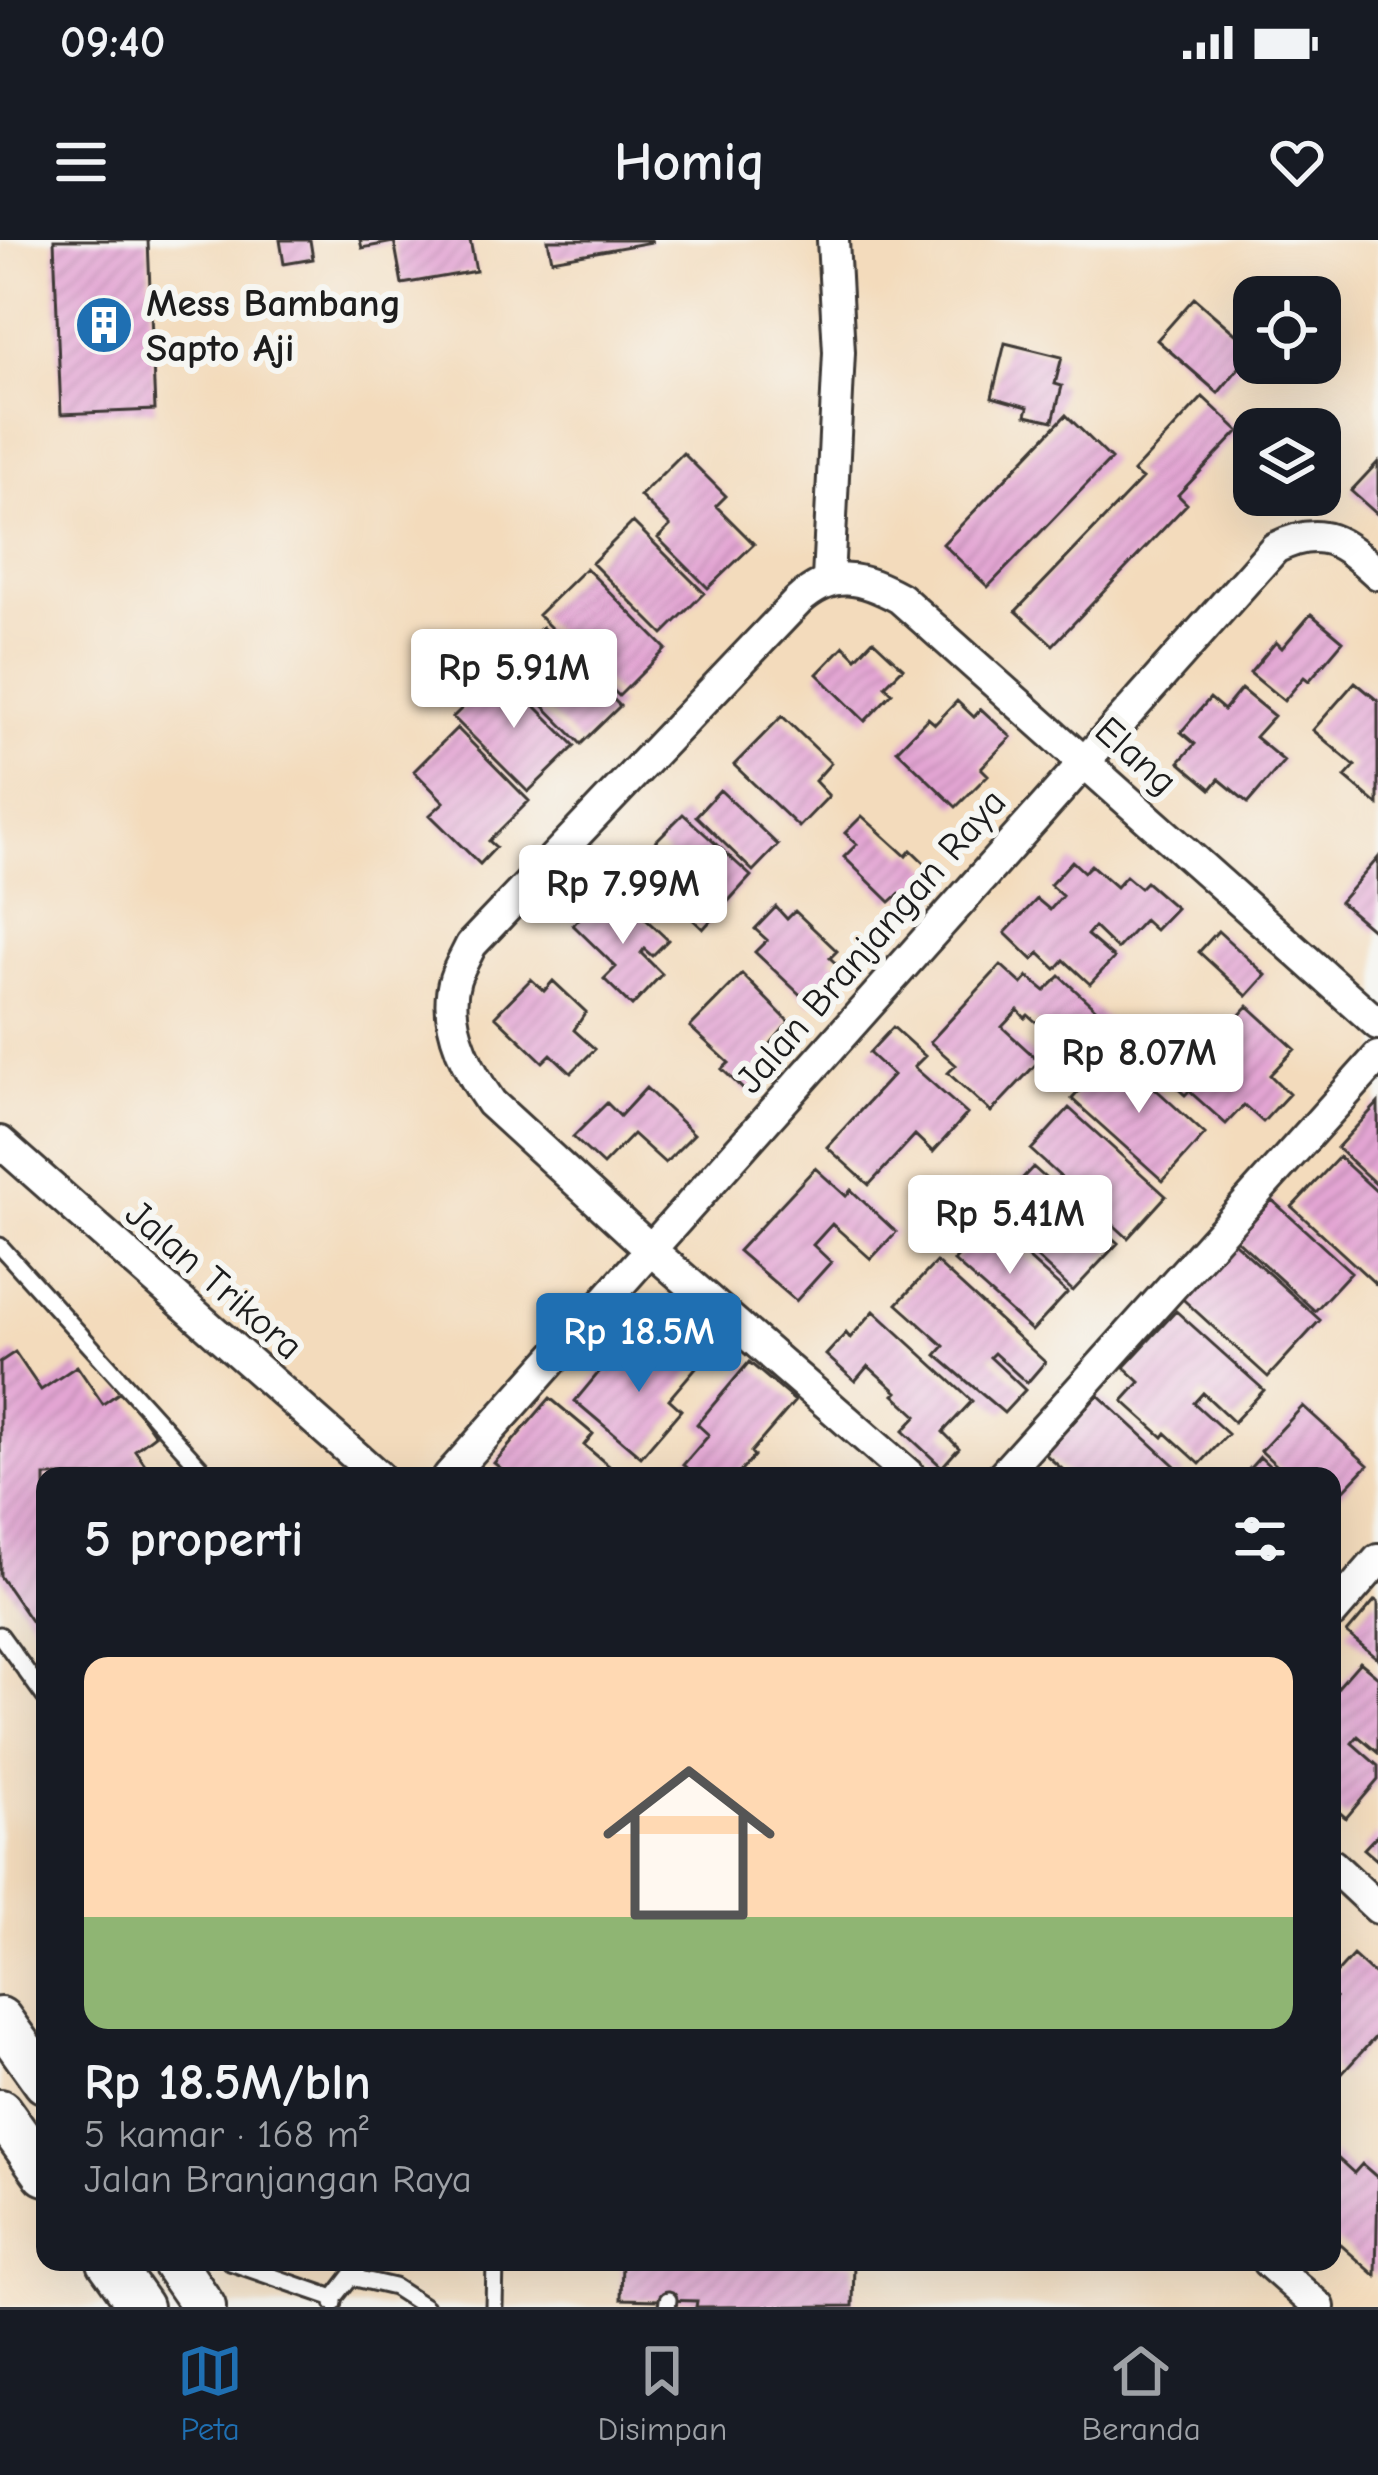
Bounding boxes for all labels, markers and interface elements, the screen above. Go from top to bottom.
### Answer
text: 09:40 [60,16,165,68]
icon: menu [48,129,114,195]
icon: heart [1264,129,1330,195]
text: Homiq [614,131,764,194]
map controls [1233,276,1341,516]
button: locate [1233,276,1341,384]
place label: Mess Bambang Sapto Aji [146,281,401,371]
building icon: Mess Bambang Sapto Aji [73,294,135,356]
button: layers [1233,408,1341,516]
pin: Rp 5.91M [390,629,638,731]
text: Rp 5.91M [438,645,590,690]
street label: Elang [1086,708,1186,804]
street label: Jalan Branjangan Raya [727,780,1015,1102]
pin: Rp 7.99M [499,845,747,947]
text: Rp 7.99M [546,861,700,906]
pin: Rp 8.07M [1015,1014,1263,1116]
text: Rp 8.07M [1061,1030,1217,1075]
pin: Rp 5.41M [886,1175,1134,1277]
street label: Jalan Trikora [116,1191,312,1369]
text: Rp 5.41M [935,1191,1085,1236]
pin: Rp 18.5M [515,1293,763,1395]
text: Rp 18.5M [563,1309,715,1354]
icon: filters [1227,1506,1293,1572]
text: 5 properti [84,1510,303,1569]
icon: home [581,1735,797,1951]
text: Rp 18.5M/bln [84,2053,371,2112]
text: 5 kamar · 168 m² [84,2112,369,2157]
text: Jalan Branjangan Raya [84,2157,472,2202]
tab: Peta [177,2338,243,2448]
tab: Disimpan [598,2338,727,2448]
tab: Beranda [1082,2338,1201,2448]

